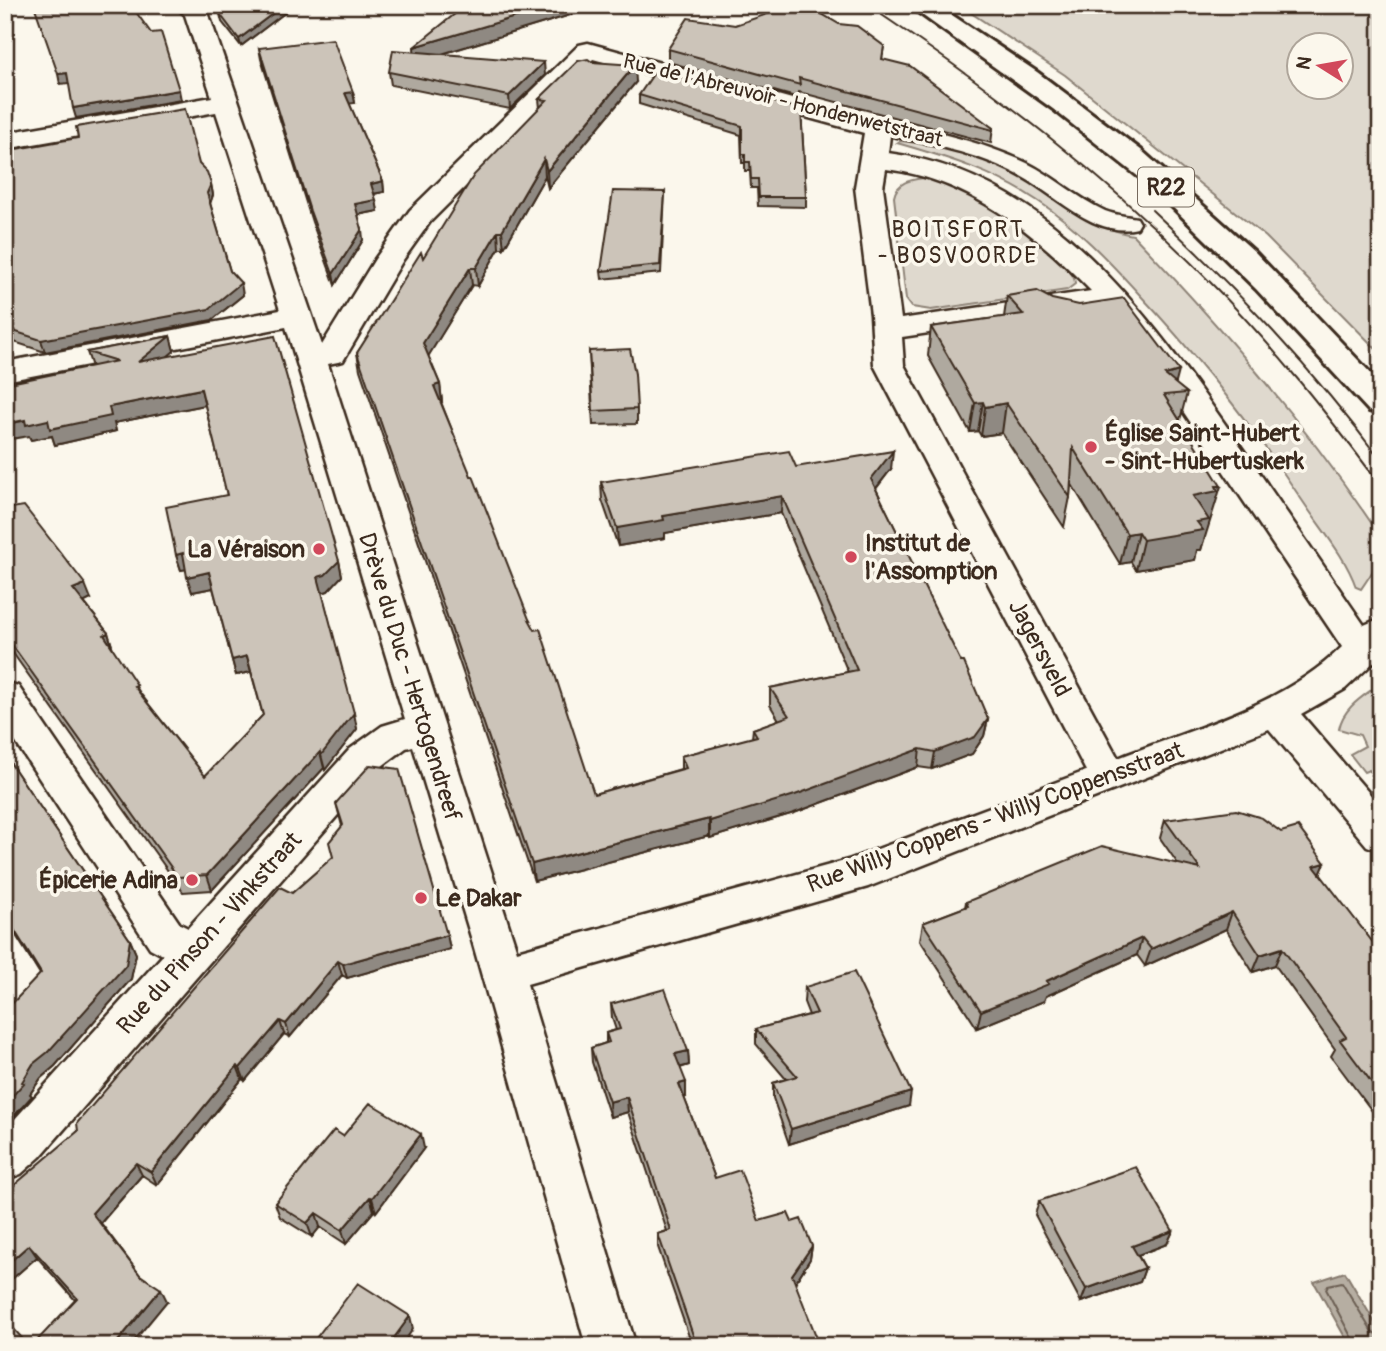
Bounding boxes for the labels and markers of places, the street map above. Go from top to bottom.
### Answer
place label: Église Saint-Hubert - Sint-Hubertuskerk [1105,419,1305,476]
marker: Église Saint-Hubert - Sint-Hubertuskerk [1083,439,1099,455]
place label: Institut de l'Assomption [865,529,997,586]
place label: La Véraison [187,535,305,564]
marker: La Véraison [311,541,327,557]
marker: Institut de l'Assomption [843,549,859,565]
place label: Épicerie Adina [39,866,178,895]
marker: Épicerie Adina [184,872,200,888]
place label: Le Dakar [435,884,522,913]
marker: Le Dakar [413,890,429,906]

